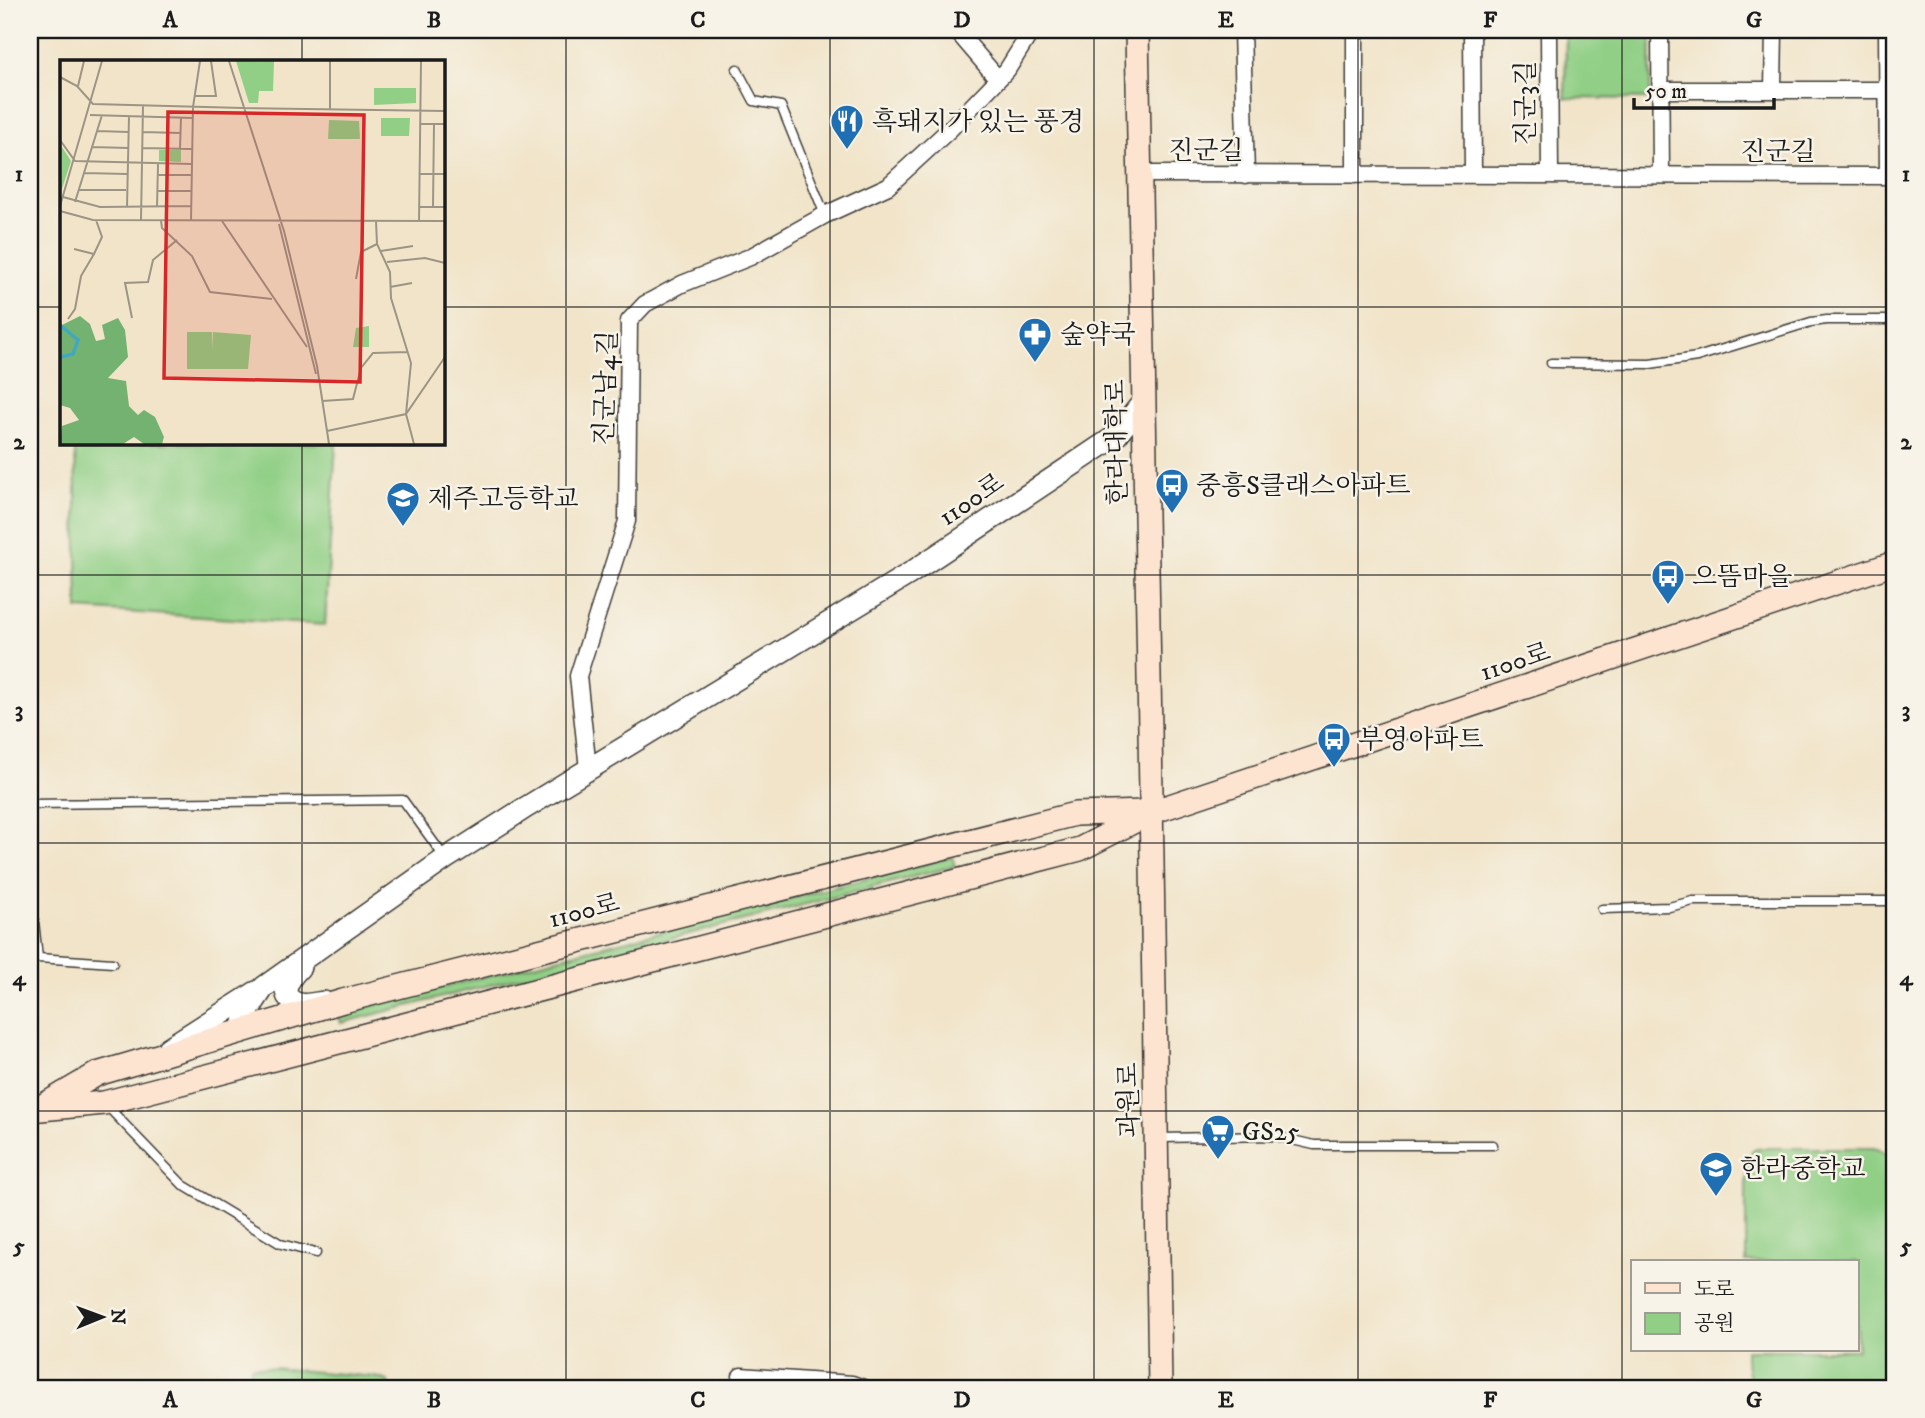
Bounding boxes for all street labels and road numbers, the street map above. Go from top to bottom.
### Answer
street label: 진군3길 [1510,60,1543,146]
street label: 진군길 [1168,135,1244,168]
street label: 진군길 [1740,136,1816,169]
street label: 진군남4길 [588,330,625,446]
street label: 한라대학로 [1100,379,1135,505]
street label: 1100로 [933,466,1011,534]
street label: 1100로 [1476,636,1555,689]
street label: 1100로 [545,887,623,936]
street label: 과원로 [1112,1062,1147,1138]

